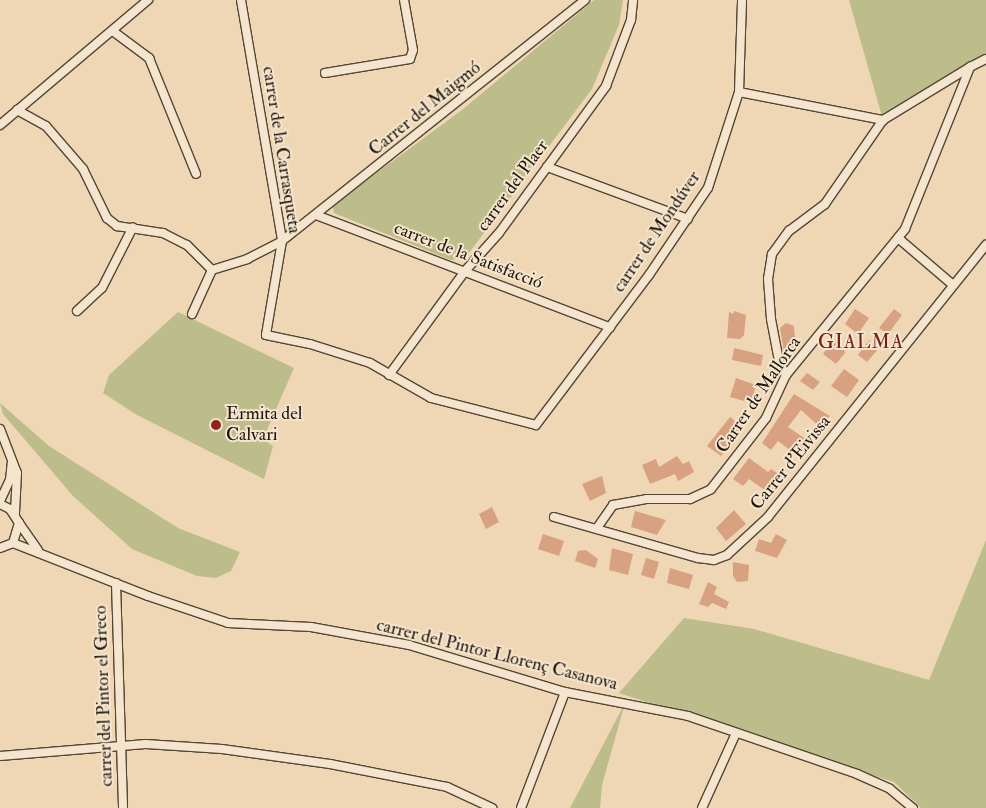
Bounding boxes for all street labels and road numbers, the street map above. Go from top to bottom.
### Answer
street label: Carrer del Maigmó [365,57,485,161]
street label: carrer de la Carrasqueta [257,65,305,235]
street label: carrer del Plaer [473,136,553,236]
street label: carrer de Mondúver [609,167,705,297]
street label: carrer de la Satisfacció [391,218,545,294]
street label: Carrer de Mallorca [712,333,806,457]
street label: Carrer d'Eivissa [746,411,836,515]
street label: carrer del Pintor el Greco [90,605,118,787]
street label: carrer del Pintor Llorenç Casanova [374,615,620,695]

